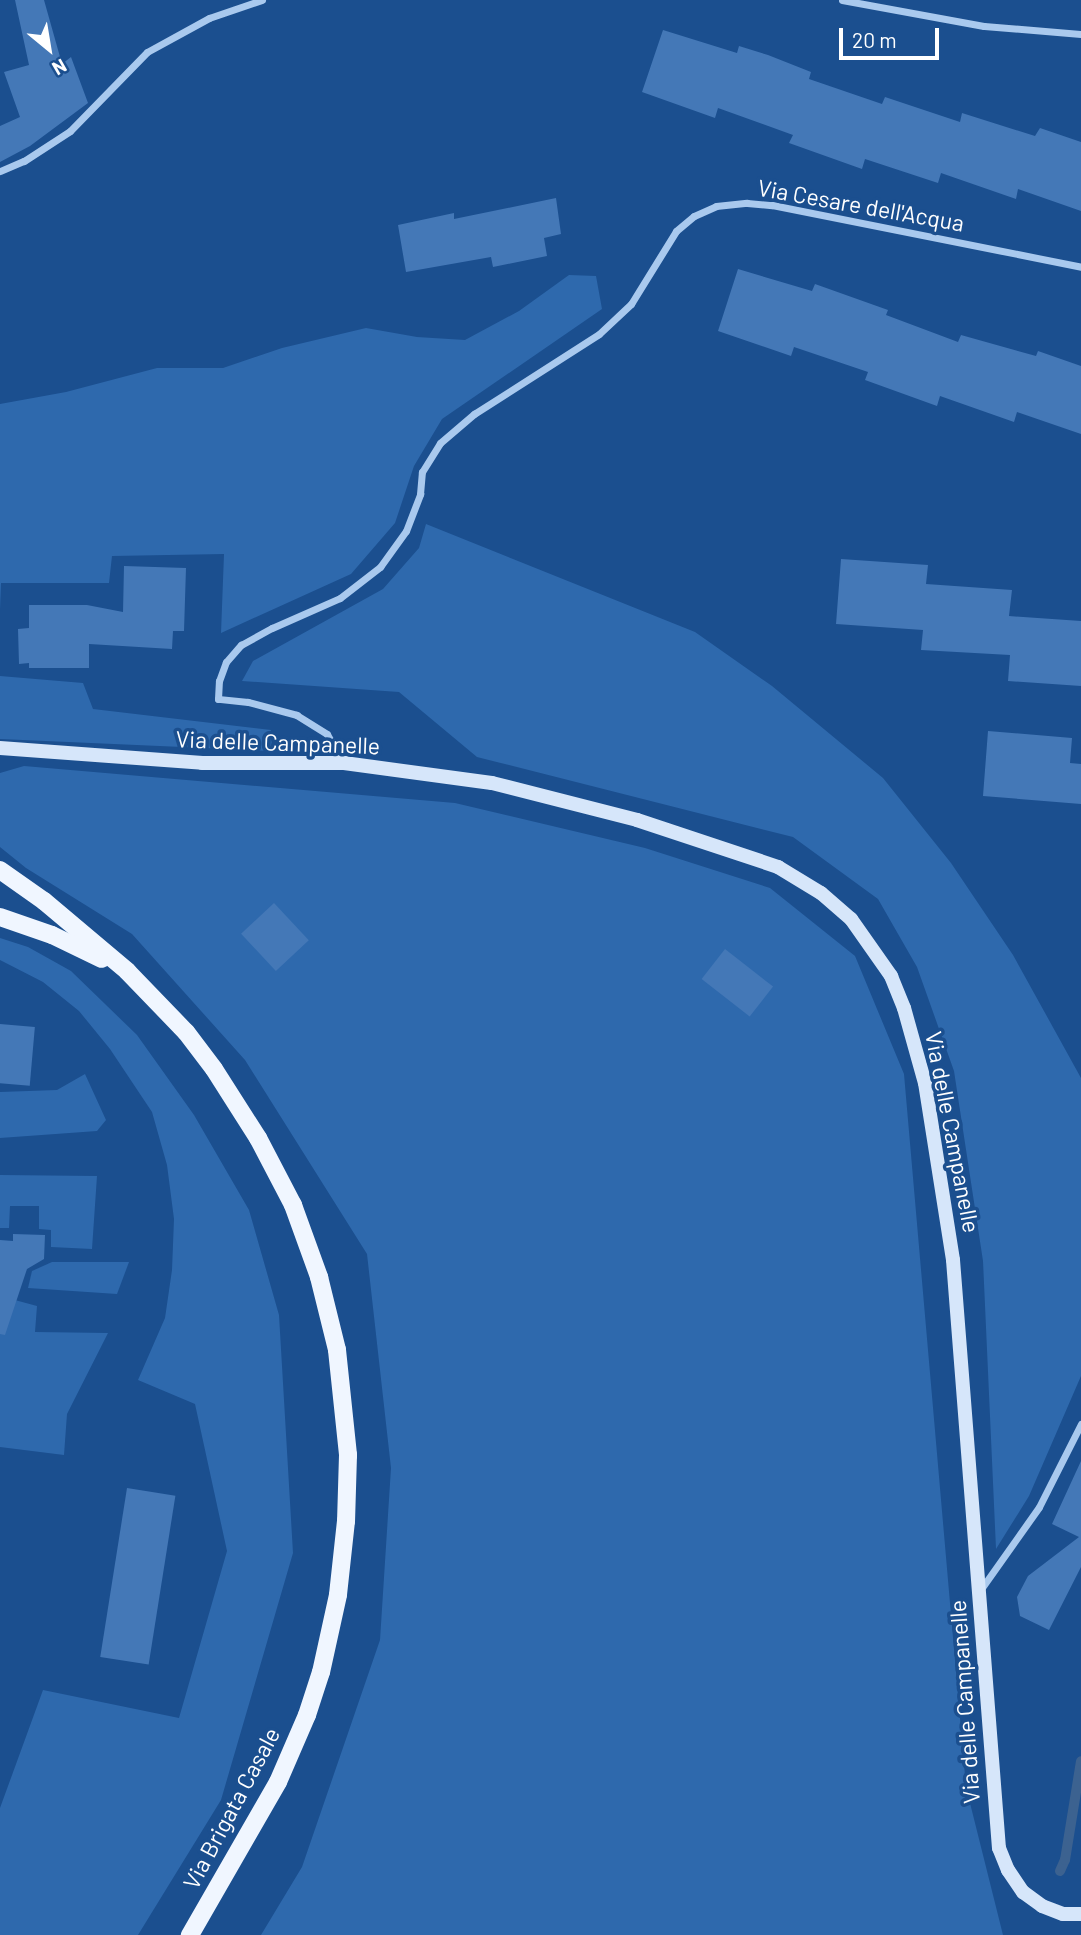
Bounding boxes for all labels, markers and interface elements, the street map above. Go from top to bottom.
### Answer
north arrow [14,14,84,84]
scale bar [843,14,943,58]
text: 20 m [852,27,897,52]
text: N [49,54,71,81]
street label: Via Cesare dell'Acqua [756,173,966,237]
street label: Via delle Campanelle [175,725,381,759]
street label: Via delle Campanelle [920,1029,986,1235]
street label: Via delle Campanelle [943,1599,985,1805]
street label: Via Brigata Casale [177,1722,285,1894]

